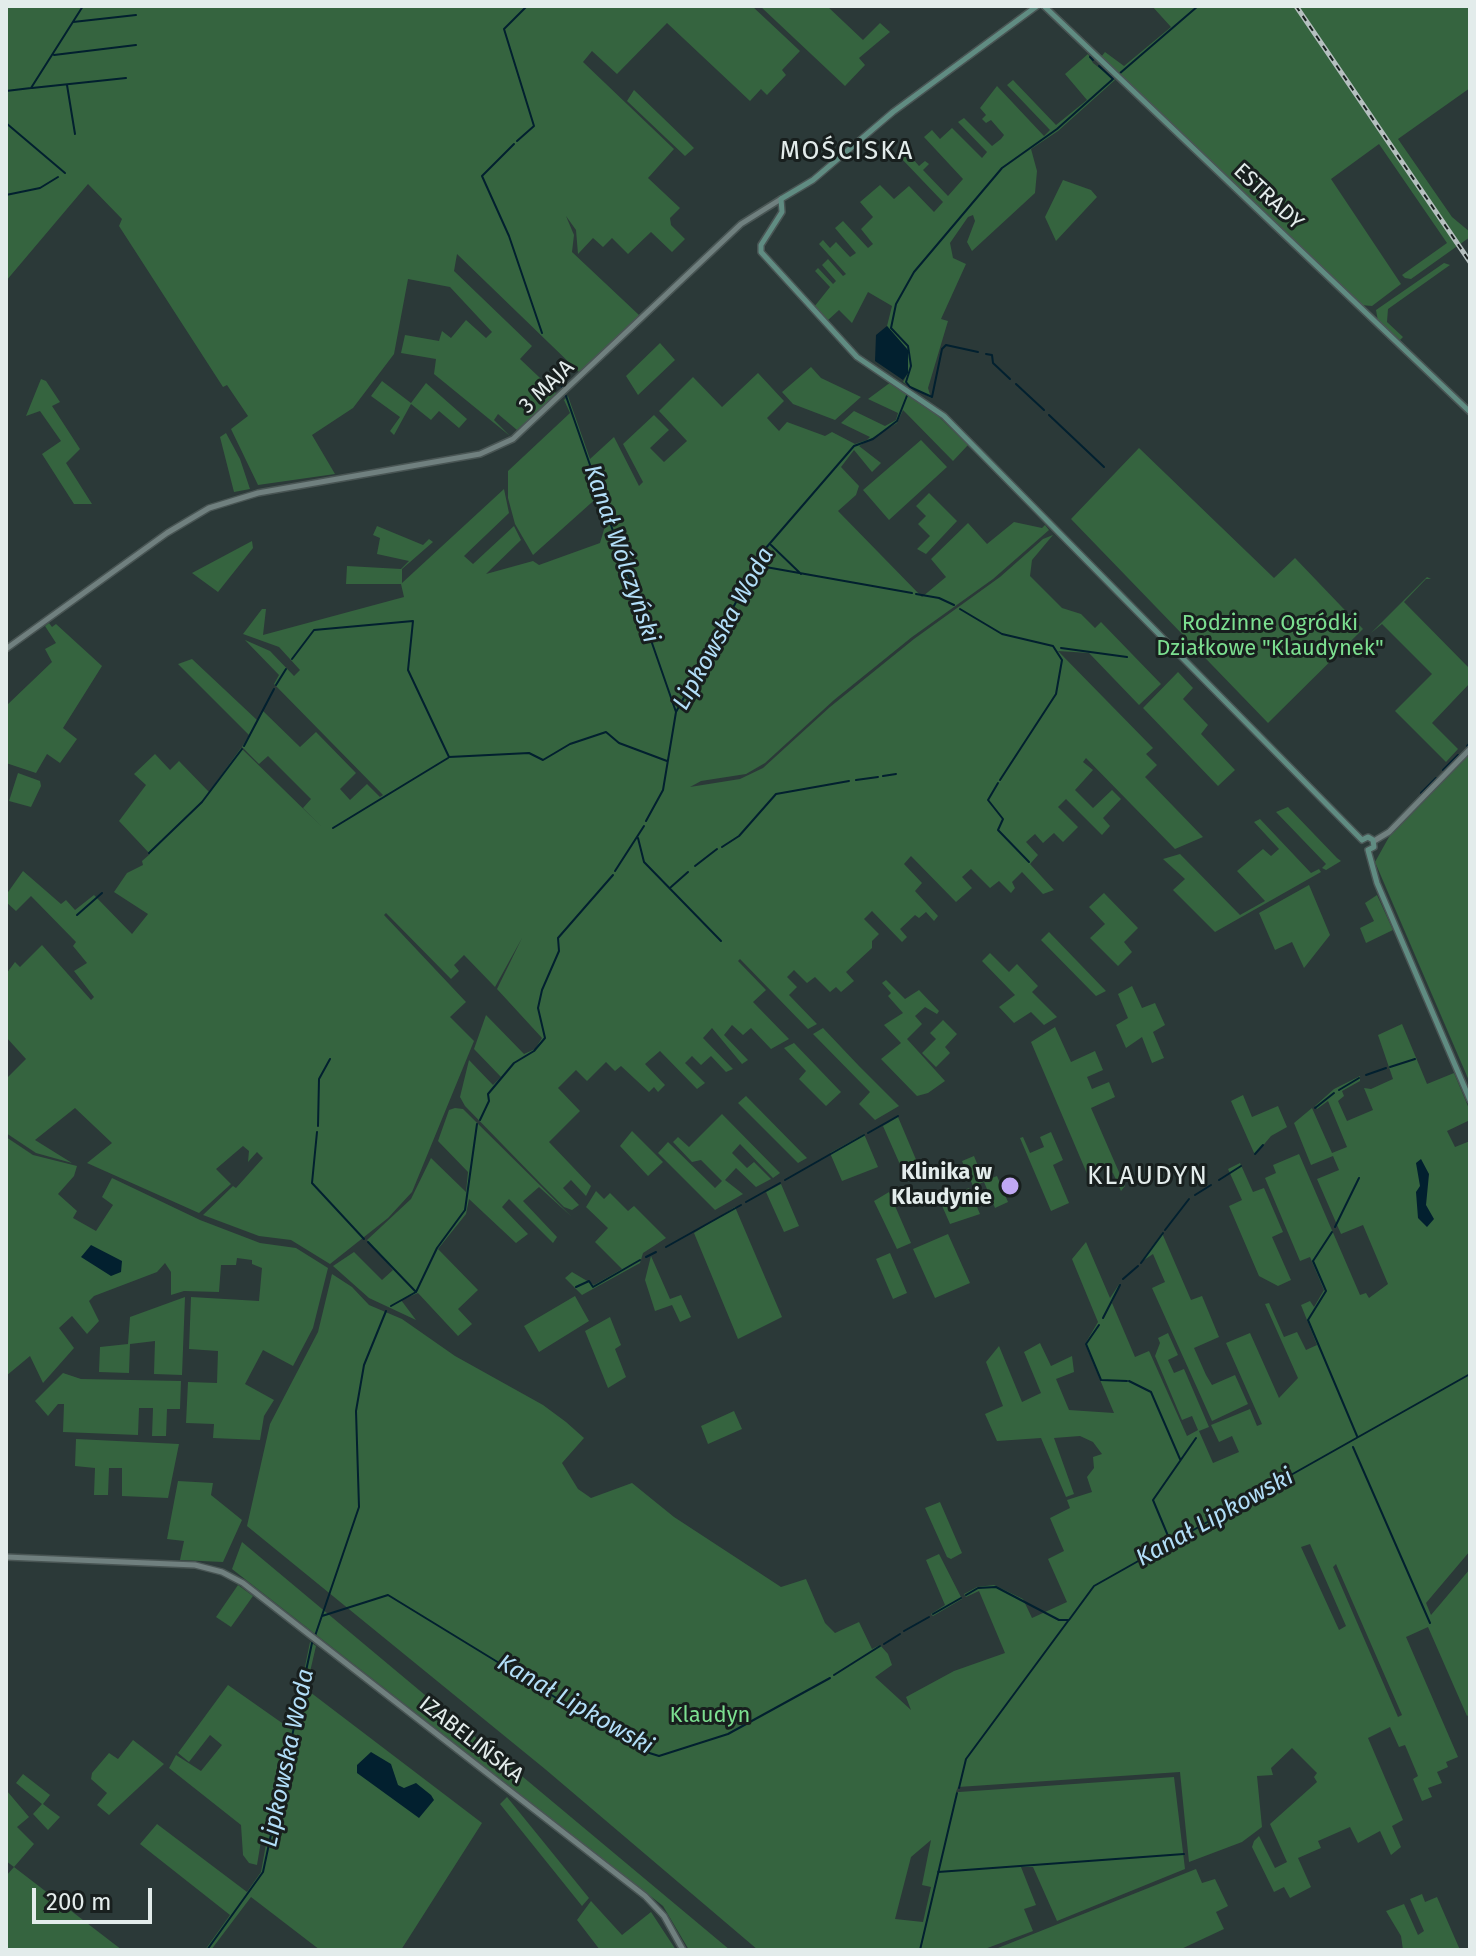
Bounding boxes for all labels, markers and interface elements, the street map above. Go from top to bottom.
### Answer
district label: MOŚCISKA [780,136,914,168]
street label: ESTRADY [1228,158,1308,236]
street label: 3 MAJA [514,355,580,419]
water label: Kanał Wólczyński [577,461,665,647]
water label: Lipkowska Woda [667,543,781,715]
park label: Rodzinne Ogródki Działkowe "Klaudynek" [1156,611,1384,662]
place label: Klinika w Klaudynie [891,1160,992,1212]
district label: KLAUDYN [1087,1161,1209,1193]
marker: Klinika w Klaudynie [999,1175,1021,1197]
water label: Kanał Lipkowski [1131,1463,1299,1573]
water label: Kanał Lipkowski [492,1649,658,1761]
water label: Lipkowska Woda [255,1666,321,1850]
street label: IZABELIŃSKA [413,1691,529,1789]
park label: Klaudyn [670,1703,750,1729]
scale bar [36,1872,156,1922]
text: 200 m [46,1888,112,1916]

